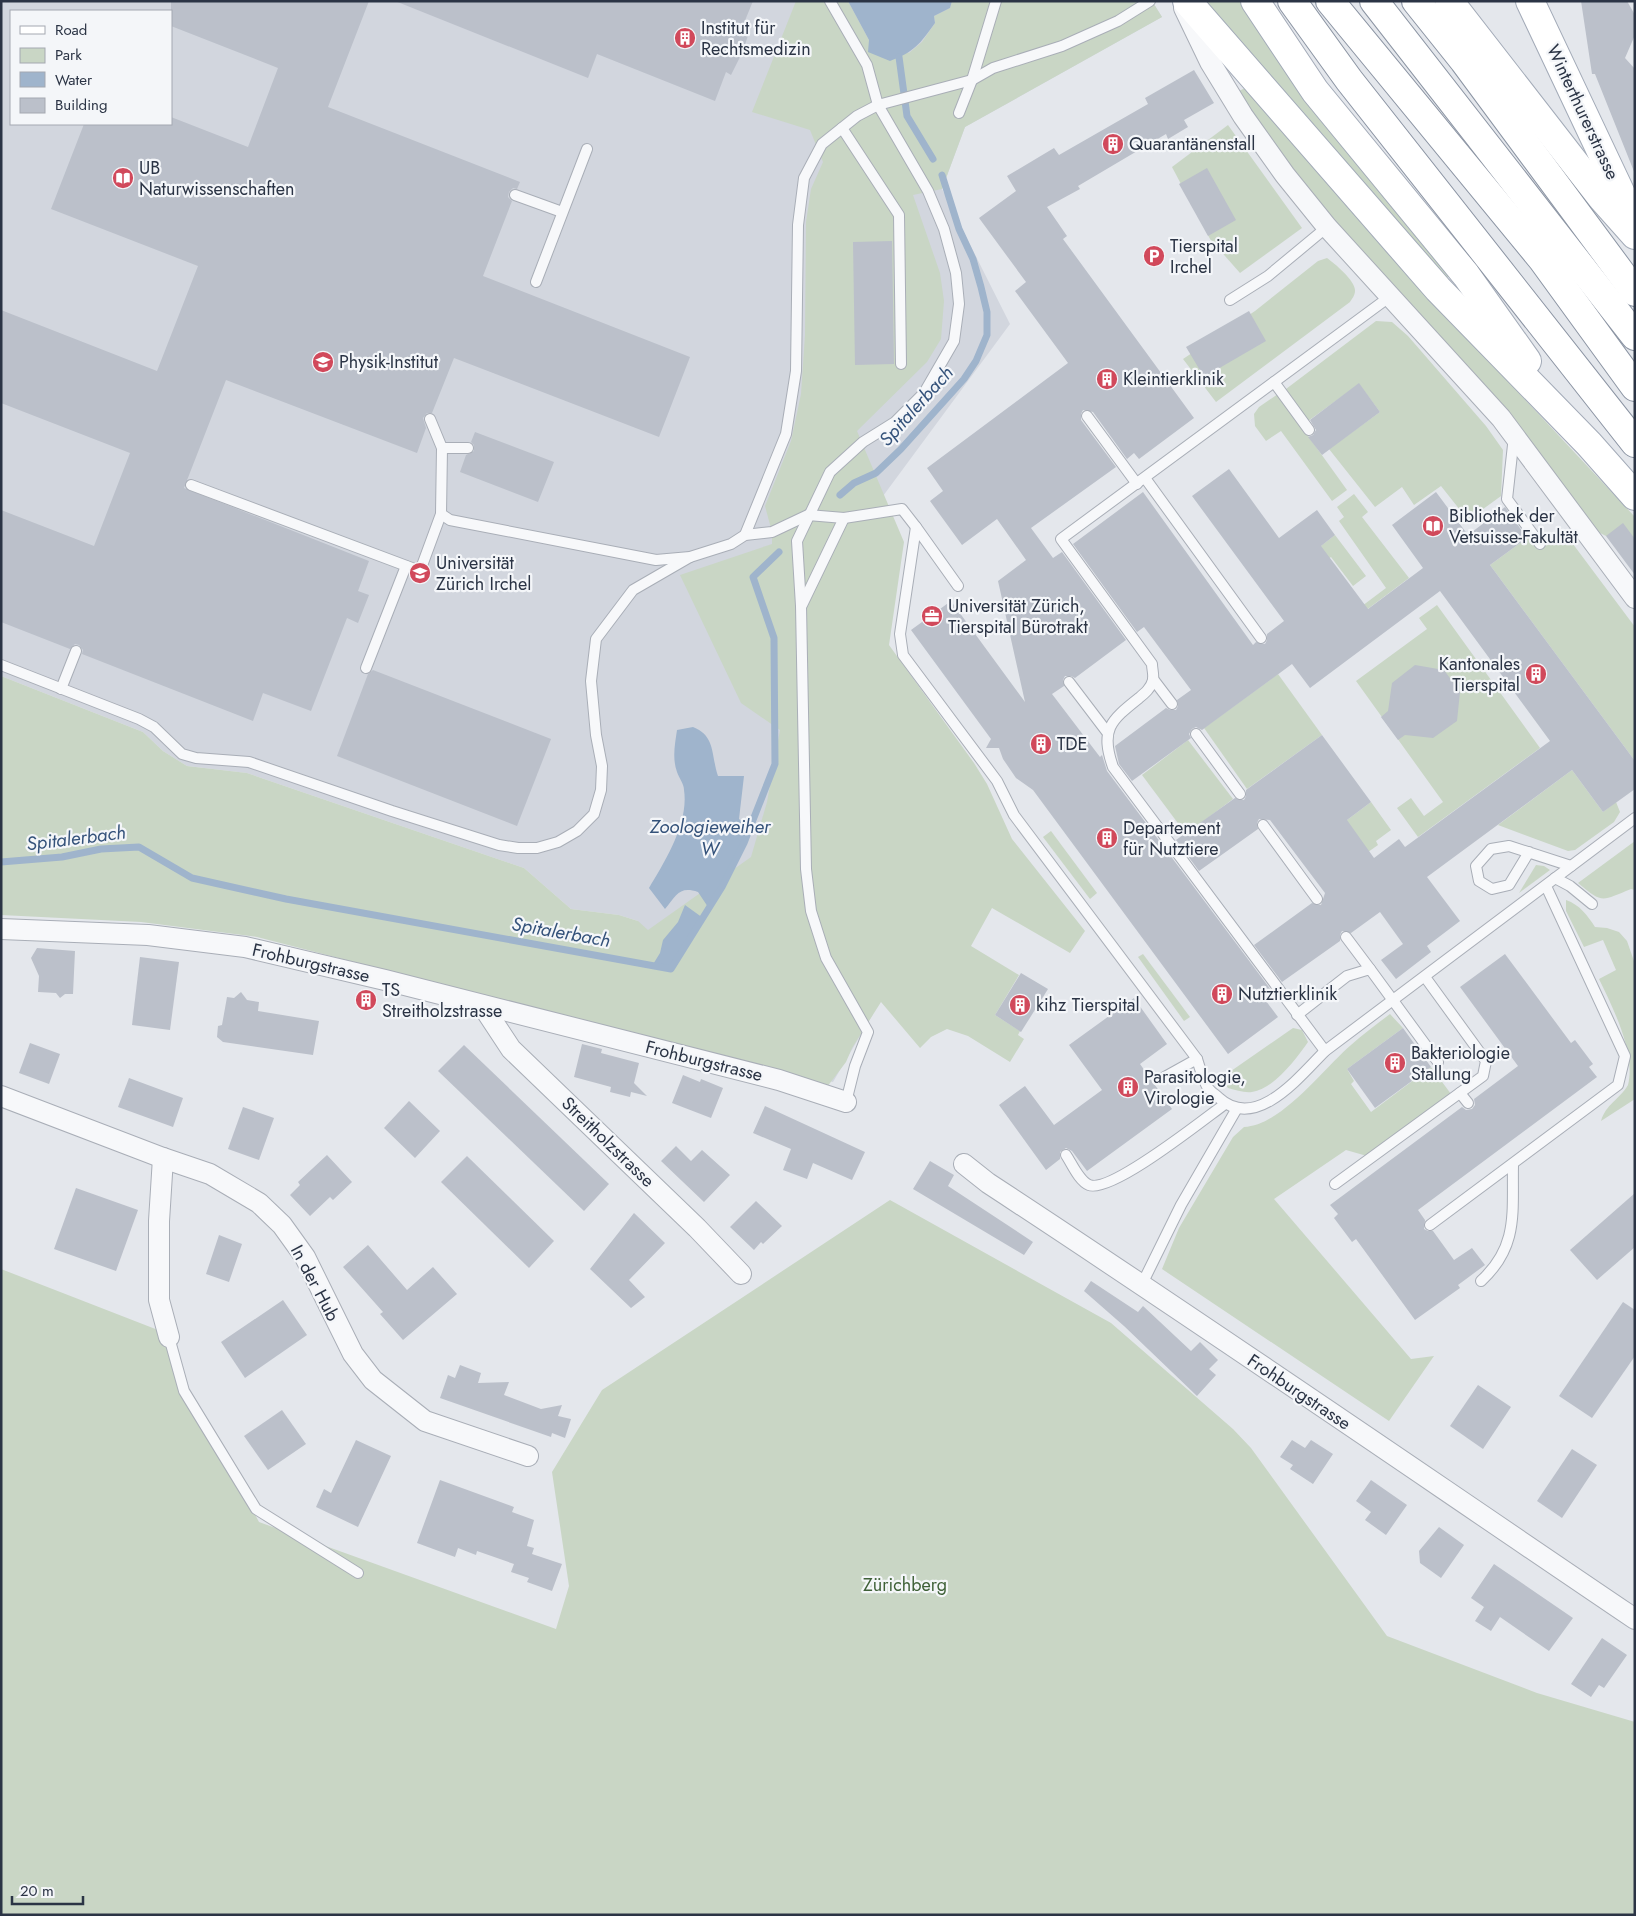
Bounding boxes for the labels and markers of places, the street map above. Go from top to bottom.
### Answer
place label: Institut für Rechtsmedizin [701,15,811,62]
building icon: Institut für Rechtsmedizin [673,26,697,50]
place label: Quarantänenstall [1129,131,1255,157]
building icon: Quarantänenstall [1101,132,1125,156]
place label: UB Naturwissenschaften [139,155,294,202]
library icon: UB Naturwissenschaften [111,166,135,190]
place label: Tierspital Irchel [1170,233,1238,280]
parking icon: Tierspital Irchel [1142,244,1166,268]
place label: Physik-Institut [339,349,439,375]
school or university icon: Physik-Institut [311,350,335,374]
place label: Kleintierklinik [1123,366,1224,392]
building icon: Kleintierklinik [1095,367,1119,391]
place label: Bibliothek der Vetsuisse-Fakultät [1449,503,1578,550]
library icon: Bibliothek der Vetsuisse-Fakultät [1421,514,1445,538]
place label: Universität Zürich Irchel [436,550,531,597]
school or university icon: Universität Zürich Irchel [408,561,432,585]
place label: Universität Zürich, Tierspital Bürotrakt [948,593,1089,640]
office icon: Universität Zürich, Tierspital Bürotrakt [920,604,944,628]
place label: Kantonales Tierspital [1439,651,1520,698]
building icon: Kantonales Tierspital [1524,662,1548,686]
place label: TDE [1057,731,1088,757]
building icon: TDE [1029,732,1053,756]
place label: Departement für Nutztiere [1123,815,1221,862]
building icon: Departement für Nutztiere [1095,826,1119,850]
place label: TS Streitholzstrasse [382,977,502,1024]
place label: Nutztierklinik [1238,981,1337,1007]
building icon: Nutztierklinik [1210,982,1234,1006]
building icon: TS Streitholzstrasse [354,988,378,1012]
place label: kihz Tierspital [1036,992,1140,1018]
building icon: kihz Tierspital [1008,993,1032,1017]
place label: Bakteriologie Stallung [1411,1040,1510,1087]
building icon: Bakteriologie Stallung [1383,1051,1407,1075]
place label: Parasitologie, Virologie [1144,1064,1246,1111]
building icon: Parasitologie, Virologie [1116,1075,1140,1099]

